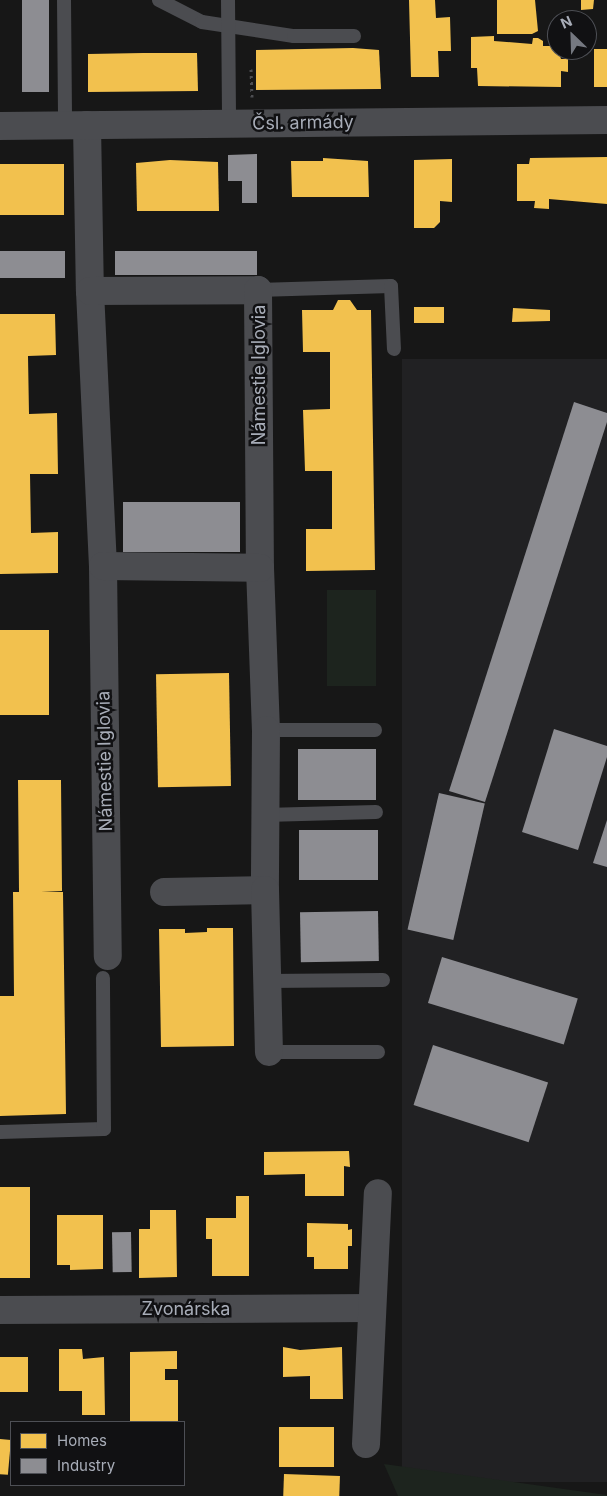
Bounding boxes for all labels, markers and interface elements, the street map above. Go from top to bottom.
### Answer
north arrow [547,10,597,60]
text: N [558,12,574,32]
street label: Čsl. armády [252,111,354,135]
street label: Námestie Iglovia [248,305,270,445]
street label: Námestie Iglovia [93,691,117,831]
street label: Zvonárska [142,1298,230,1320]
legend [10,1421,185,1486]
text: Homes [57,1431,107,1450]
text: Industry [57,1456,115,1475]

